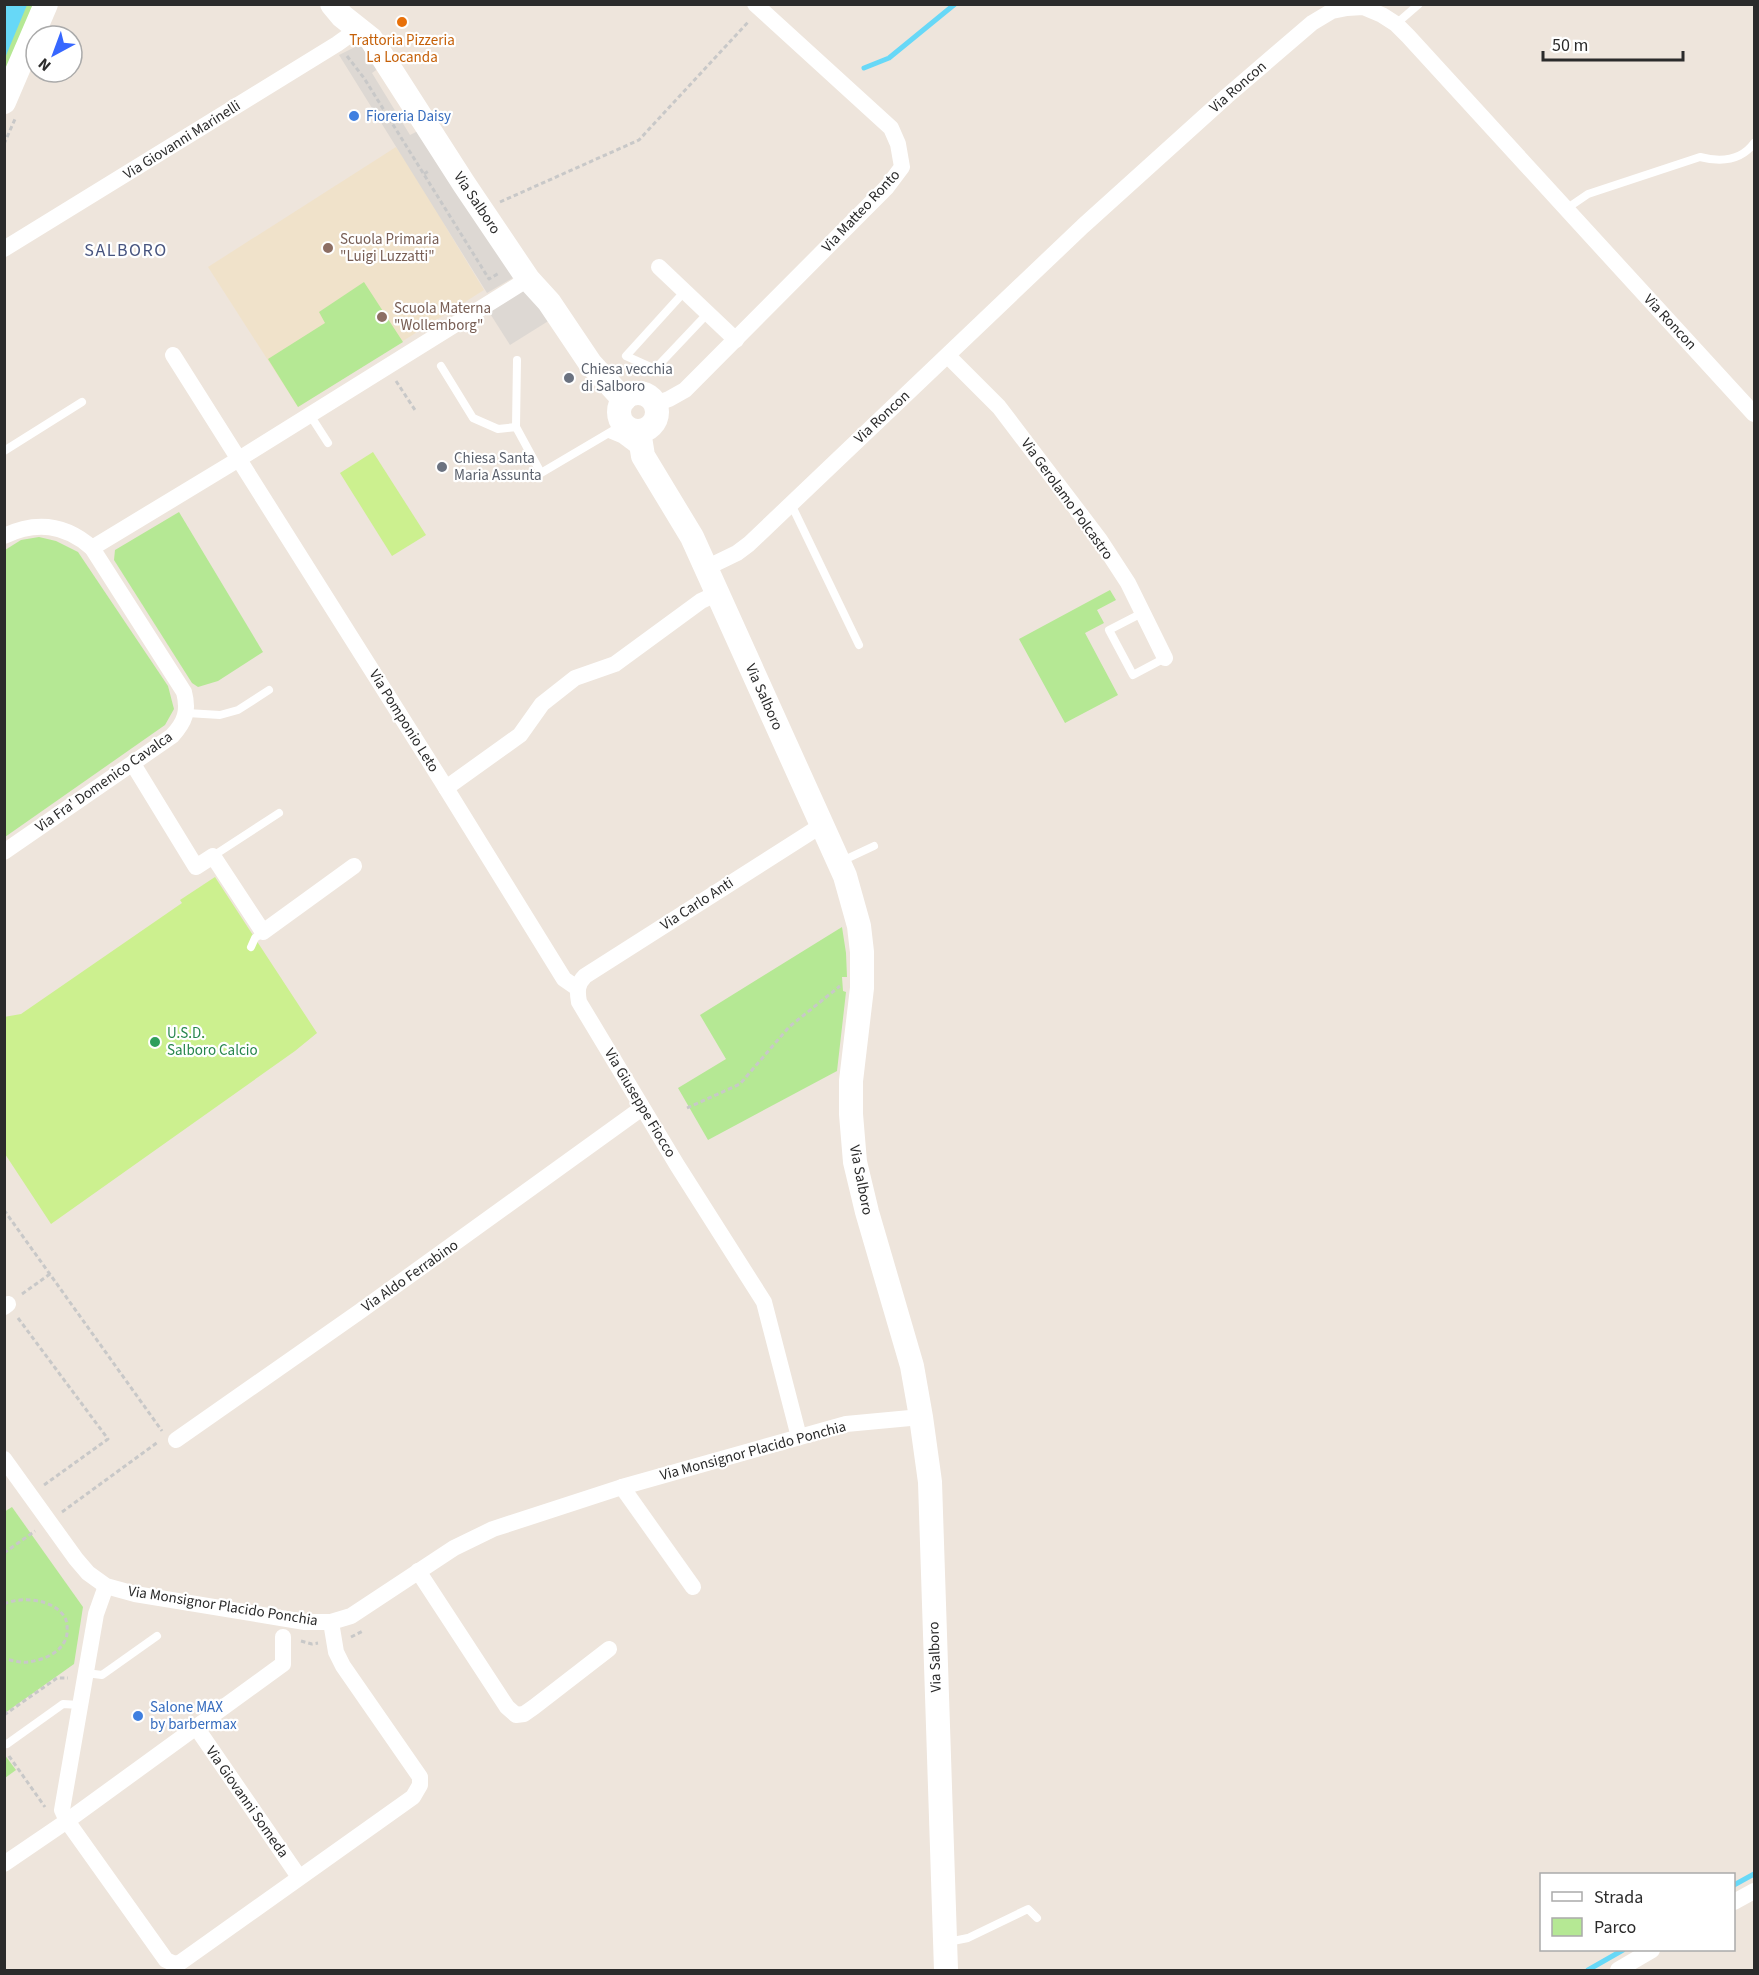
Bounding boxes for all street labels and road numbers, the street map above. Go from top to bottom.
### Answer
street label: Via Roncon [1205,56,1271,118]
street label: Via Giovanni Marinelli [119,95,245,185]
street label: Via Matteo Ronto [817,165,905,257]
street label: Via Salboro [448,168,506,238]
street label: Via Roncon [1639,289,1701,355]
street label: Via Roncon [849,386,915,448]
street label: Via Gerolamo Polcastro [1016,434,1118,564]
street label: Via Salboro [740,660,788,734]
street label: Via Pomponio Leto [364,666,444,776]
street label: Via Fra' Domenico Cavalca [31,727,177,837]
street label: Via Carlo Anti [656,872,738,936]
street label: Via Giuseppe Fiocco [599,1044,681,1162]
street label: Via Salboro [844,1143,878,1217]
street label: Via Aldo Ferrabino [357,1235,463,1317]
street label: Via Monsignor Placido Ponchia [658,1416,848,1486]
street label: Via Monsignor Placido Ponchia [127,1581,319,1631]
street label: Via Salboro [923,1621,947,1693]
street label: Via Giovanni Someda [200,1742,294,1862]

